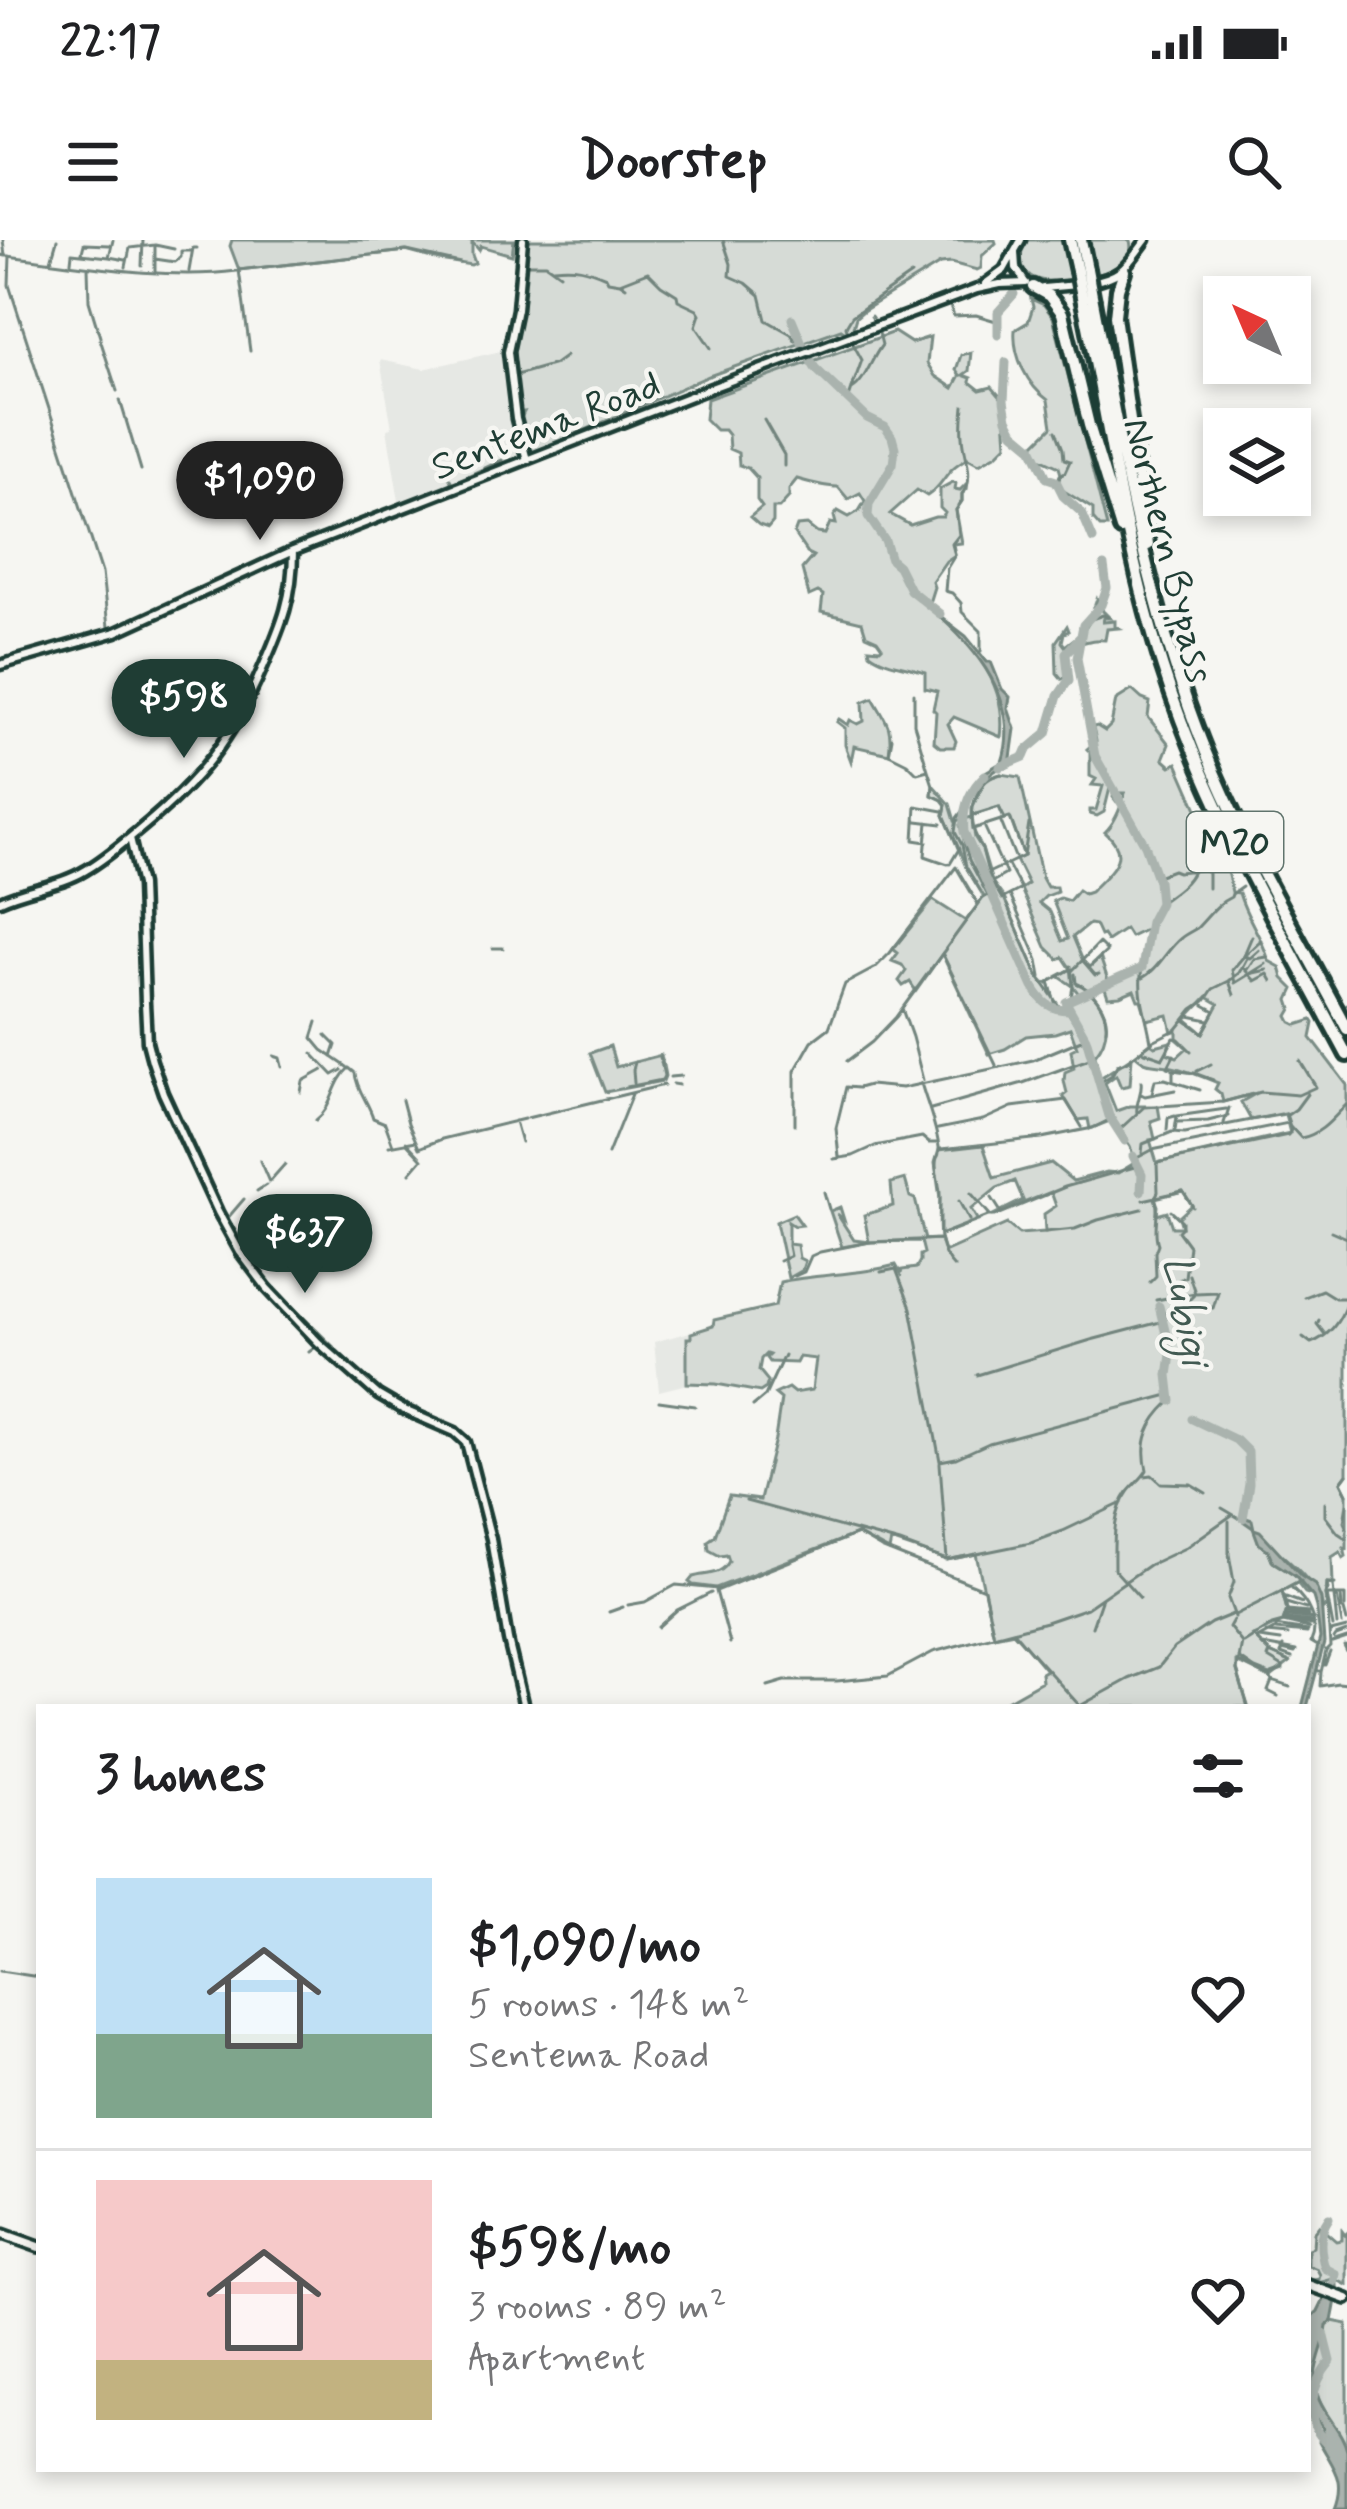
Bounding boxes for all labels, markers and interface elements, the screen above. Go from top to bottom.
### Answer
text: 22:17 [60,13,161,72]
text: Doorstep [579,127,768,198]
icon: menu [60,129,126,195]
icon: search [1221,129,1287,195]
north arrow [1203,276,1311,384]
map controls [1203,276,1311,516]
street label: Sentema Road [424,360,668,494]
button: layers [1203,408,1311,516]
street label: Northern Bypass [1109,413,1224,689]
pin: $1,090 [162,441,358,543]
text: $1,090 [203,454,317,505]
pin: $598 [113,659,255,761]
text: $598 [139,672,229,723]
road number: M20 [1187,812,1283,872]
pin: $637 [234,1194,376,1296]
text: $637 [264,1207,346,1258]
water label: Lubigi [1144,1252,1222,1376]
text: 3 homes [96,1743,266,1809]
icon: filters [1185,1743,1251,1809]
text: $1,090/mo [468,1914,701,1980]
icon: home [192,1926,336,2070]
icon: heart [1185,1965,1251,2031]
text: 5 rooms · 148 m² [468,1980,749,2031]
text: Sentema Road [468,2031,709,2082]
text: $598/mo [468,2216,671,2282]
icon: home [192,2228,336,2372]
icon: heart [1185,2267,1251,2333]
text: 3 rooms · 89 m² [468,2282,727,2333]
text: Apartment [468,2333,645,2384]

